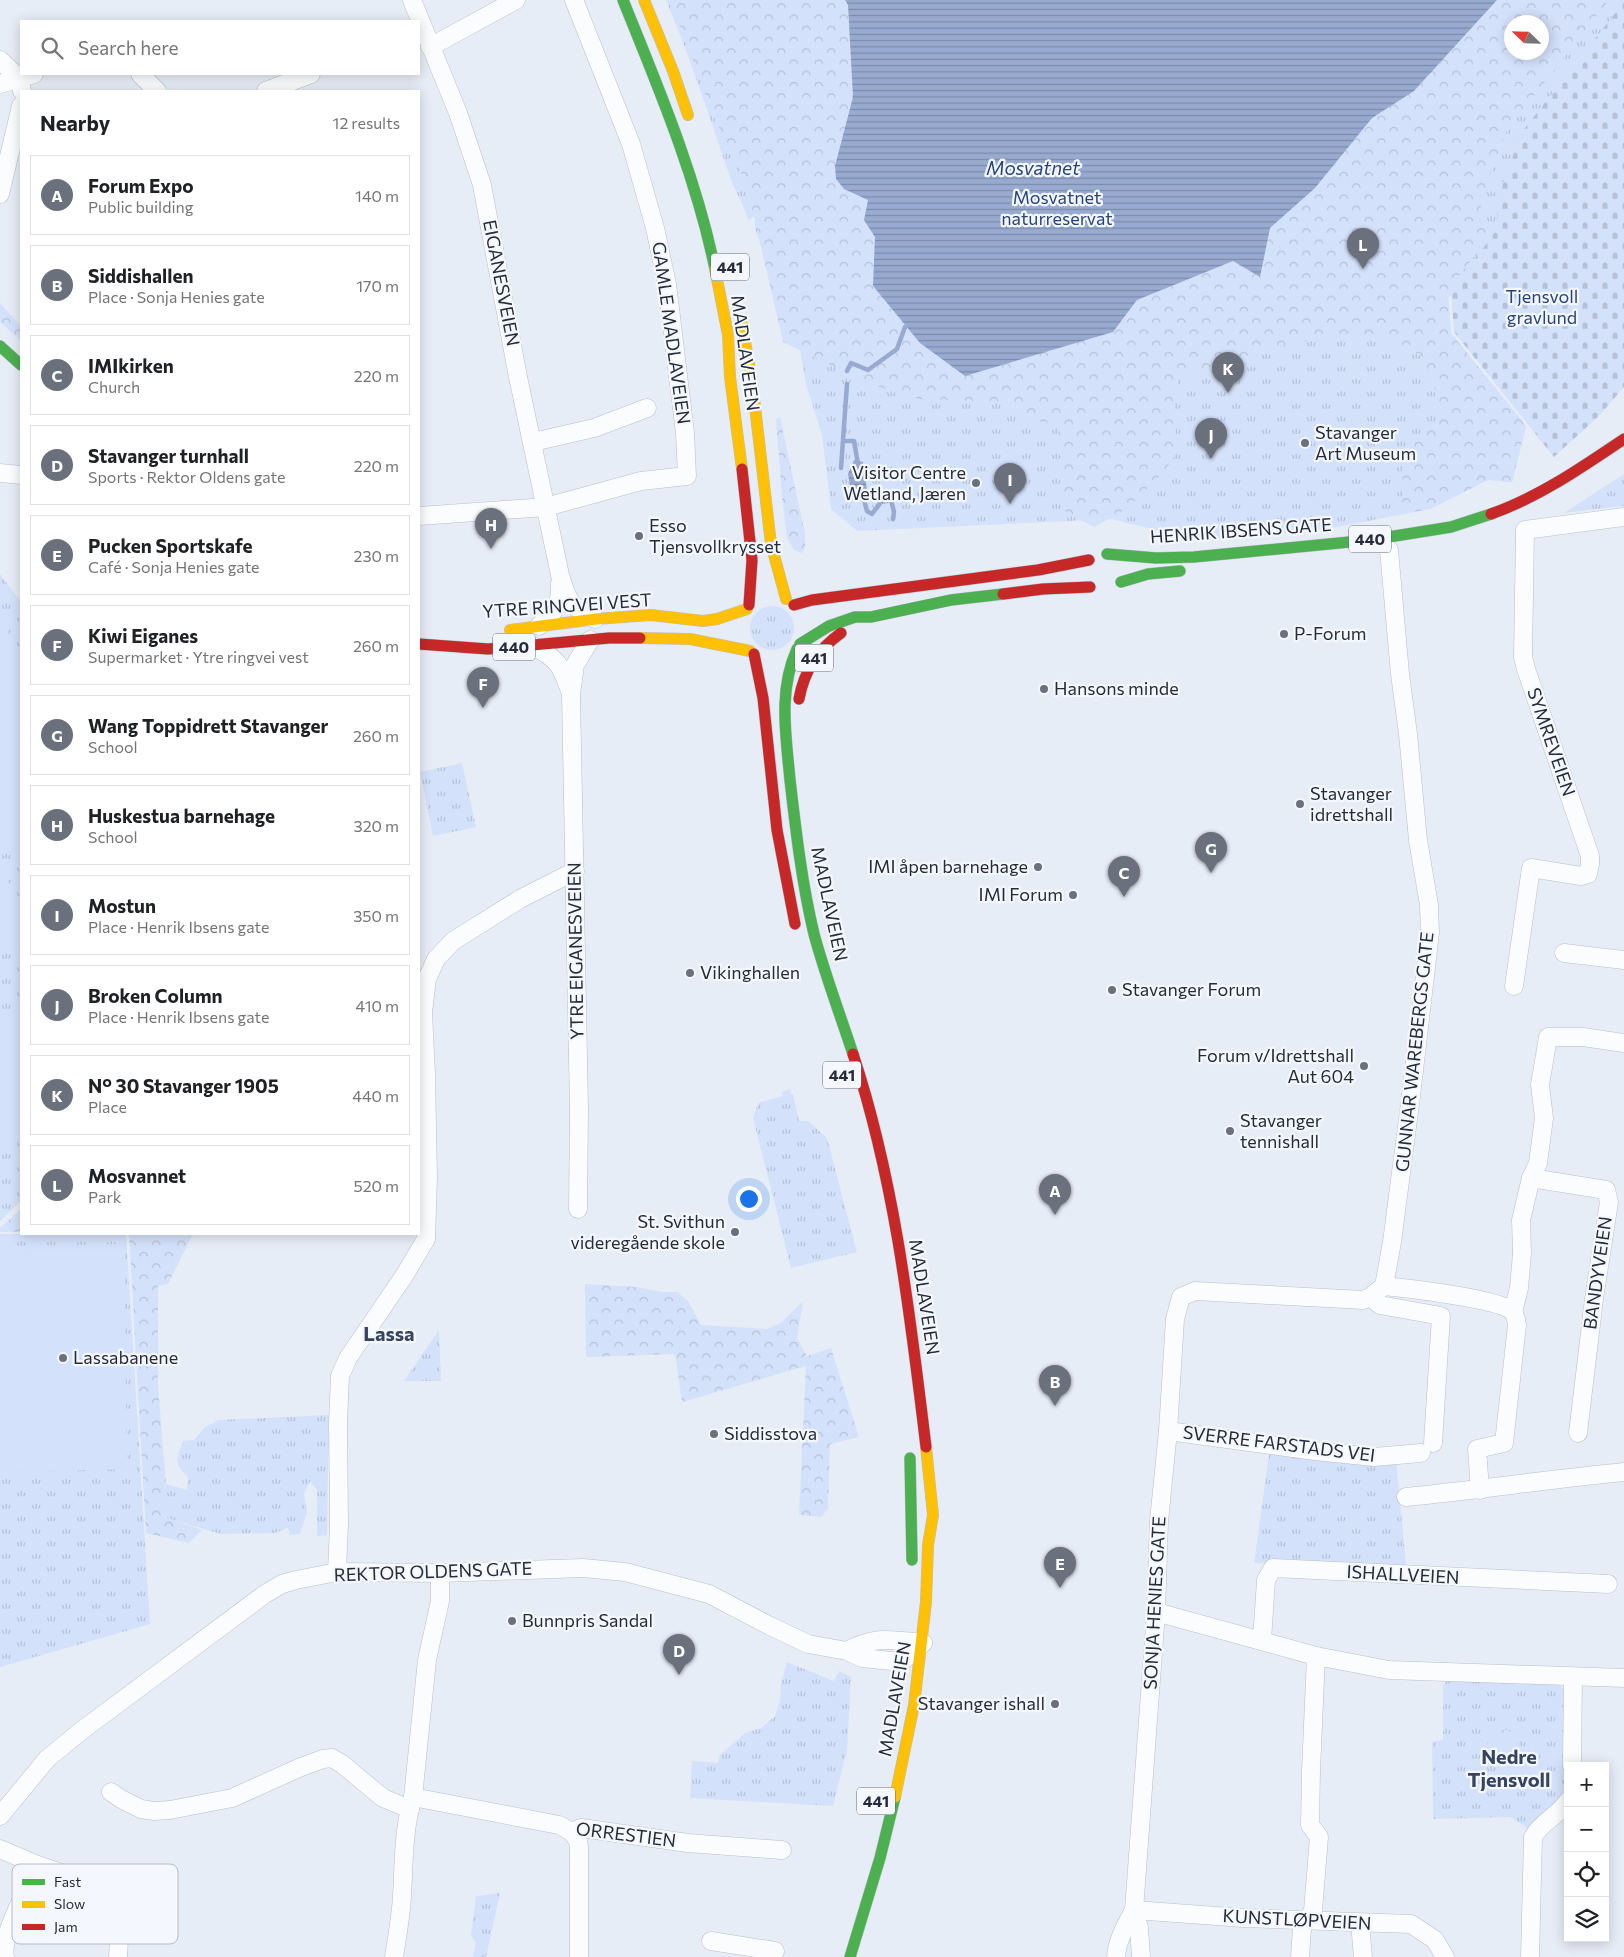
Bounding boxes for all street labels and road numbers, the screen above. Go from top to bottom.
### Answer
street label: EIGANESVEIEN [479,218,525,348]
street label: GAMLE MADLAVEIEN [648,240,696,425]
road number: 441 [711,253,749,280]
street label: MADLAVEIEN [727,294,765,412]
street label: HENRIK IBSENS GATE [1149,513,1333,547]
road number: 440 [1349,526,1391,552]
street label: YTRE RINGVEI VEST [482,588,652,622]
road number: 440 [493,634,535,660]
road number: 441 [795,644,833,671]
street label: SYMREVEIEN [1523,685,1581,799]
street label: MADLAVEIEN [807,844,853,963]
street label: YTRE EIGANESVEIEN [562,862,588,1040]
street label: GUNNAR WAREBERGS GATE [1390,931,1438,1173]
road number: 441 [823,1062,861,1088]
street label: BANDYVEIEN [1578,1215,1616,1331]
street label: MADLAVEIEN [905,1238,945,1356]
street label: SVERRE FARSTADS VEI [1182,1420,1377,1466]
street label: SONJA HENIES GATE [1138,1516,1170,1690]
street label: REKTOR OLDENS GATE [333,1557,533,1585]
street label: ISHALLVEIEN [1346,1560,1460,1588]
street label: MADLAVEIEN [873,1639,915,1758]
road number: 441 [857,1788,895,1814]
street label: ORRESTIEN [575,1817,677,1851]
street label: KUNSTLØPVEIEN [1222,1904,1372,1934]

